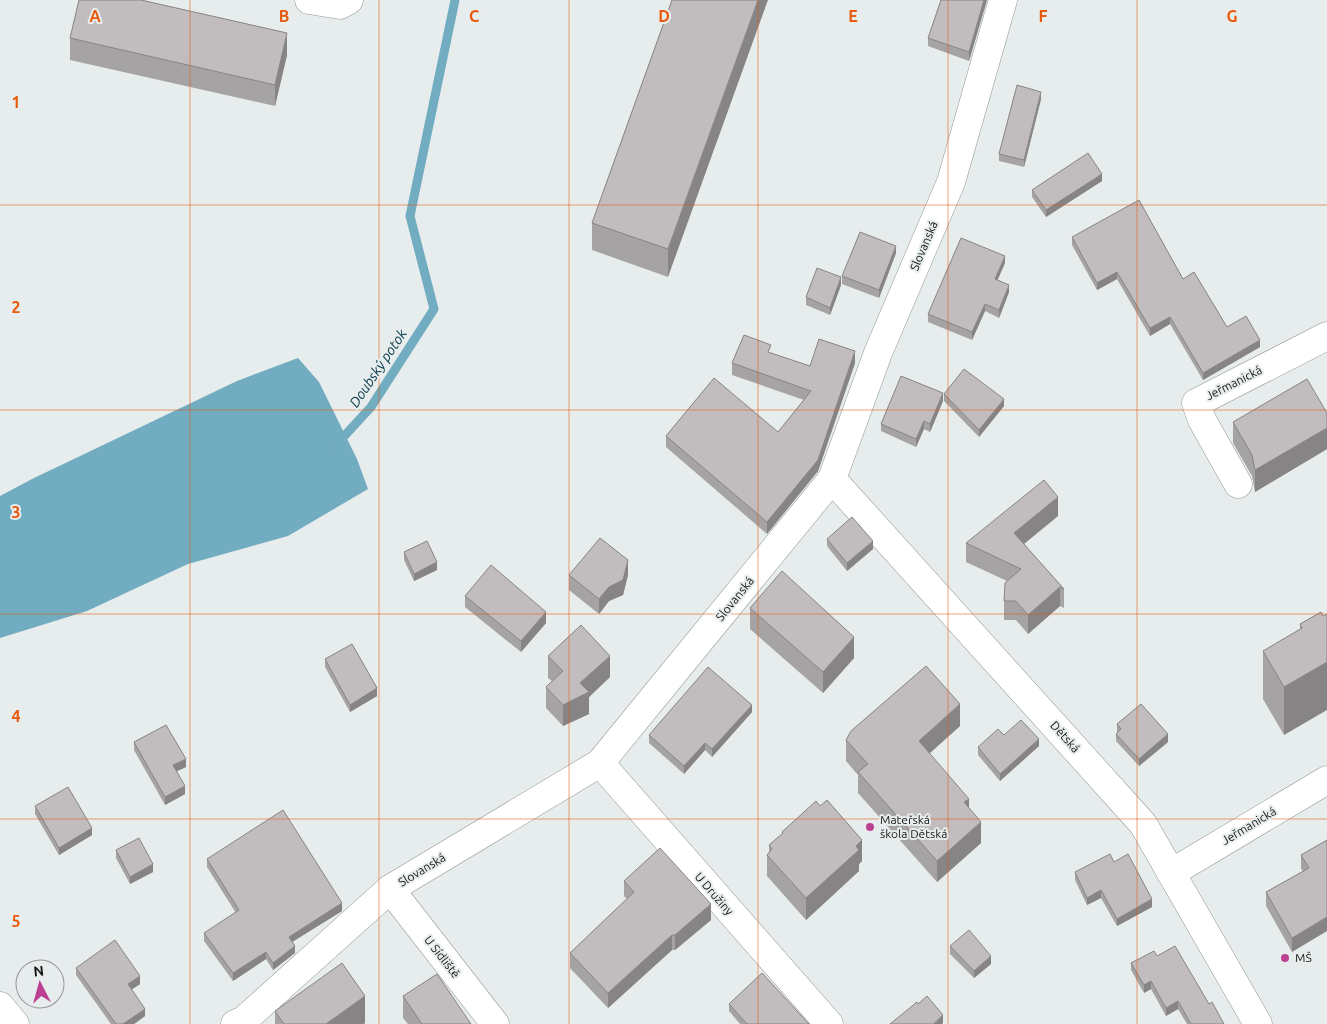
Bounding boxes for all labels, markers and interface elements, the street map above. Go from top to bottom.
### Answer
text: A [89,7,101,25]
text: B [279,7,289,25]
text: C [469,7,479,25]
text: D [658,7,670,25]
text: E [848,7,858,25]
text: F [1039,7,1048,25]
text: G [1226,7,1238,25]
text: 1 [11,93,21,111]
street label: Slovanská [907,219,940,273]
text: 2 [11,298,21,316]
water label: Doubský potok [346,325,410,410]
street label: Jeřmanická [1204,363,1264,402]
text: 3 [11,503,21,521]
street label: Slovanská [713,574,756,623]
text: 4 [11,707,21,725]
street label: Dětská [1048,718,1083,755]
street label: Jeřmanická [1219,804,1278,847]
place label: Mateřská škola Dětská [880,813,947,840]
marker: Mateřská škola Dětská [864,821,876,833]
street label: Slovanská [396,850,448,889]
street label: U Družiny [692,870,736,918]
text: 5 [11,912,21,930]
street label: U Sídliště [422,933,463,980]
place label: MŠ [1295,951,1312,964]
marker: MŠ [1279,952,1291,964]
north arrow [15,959,65,1009]
text: N [33,963,45,980]

